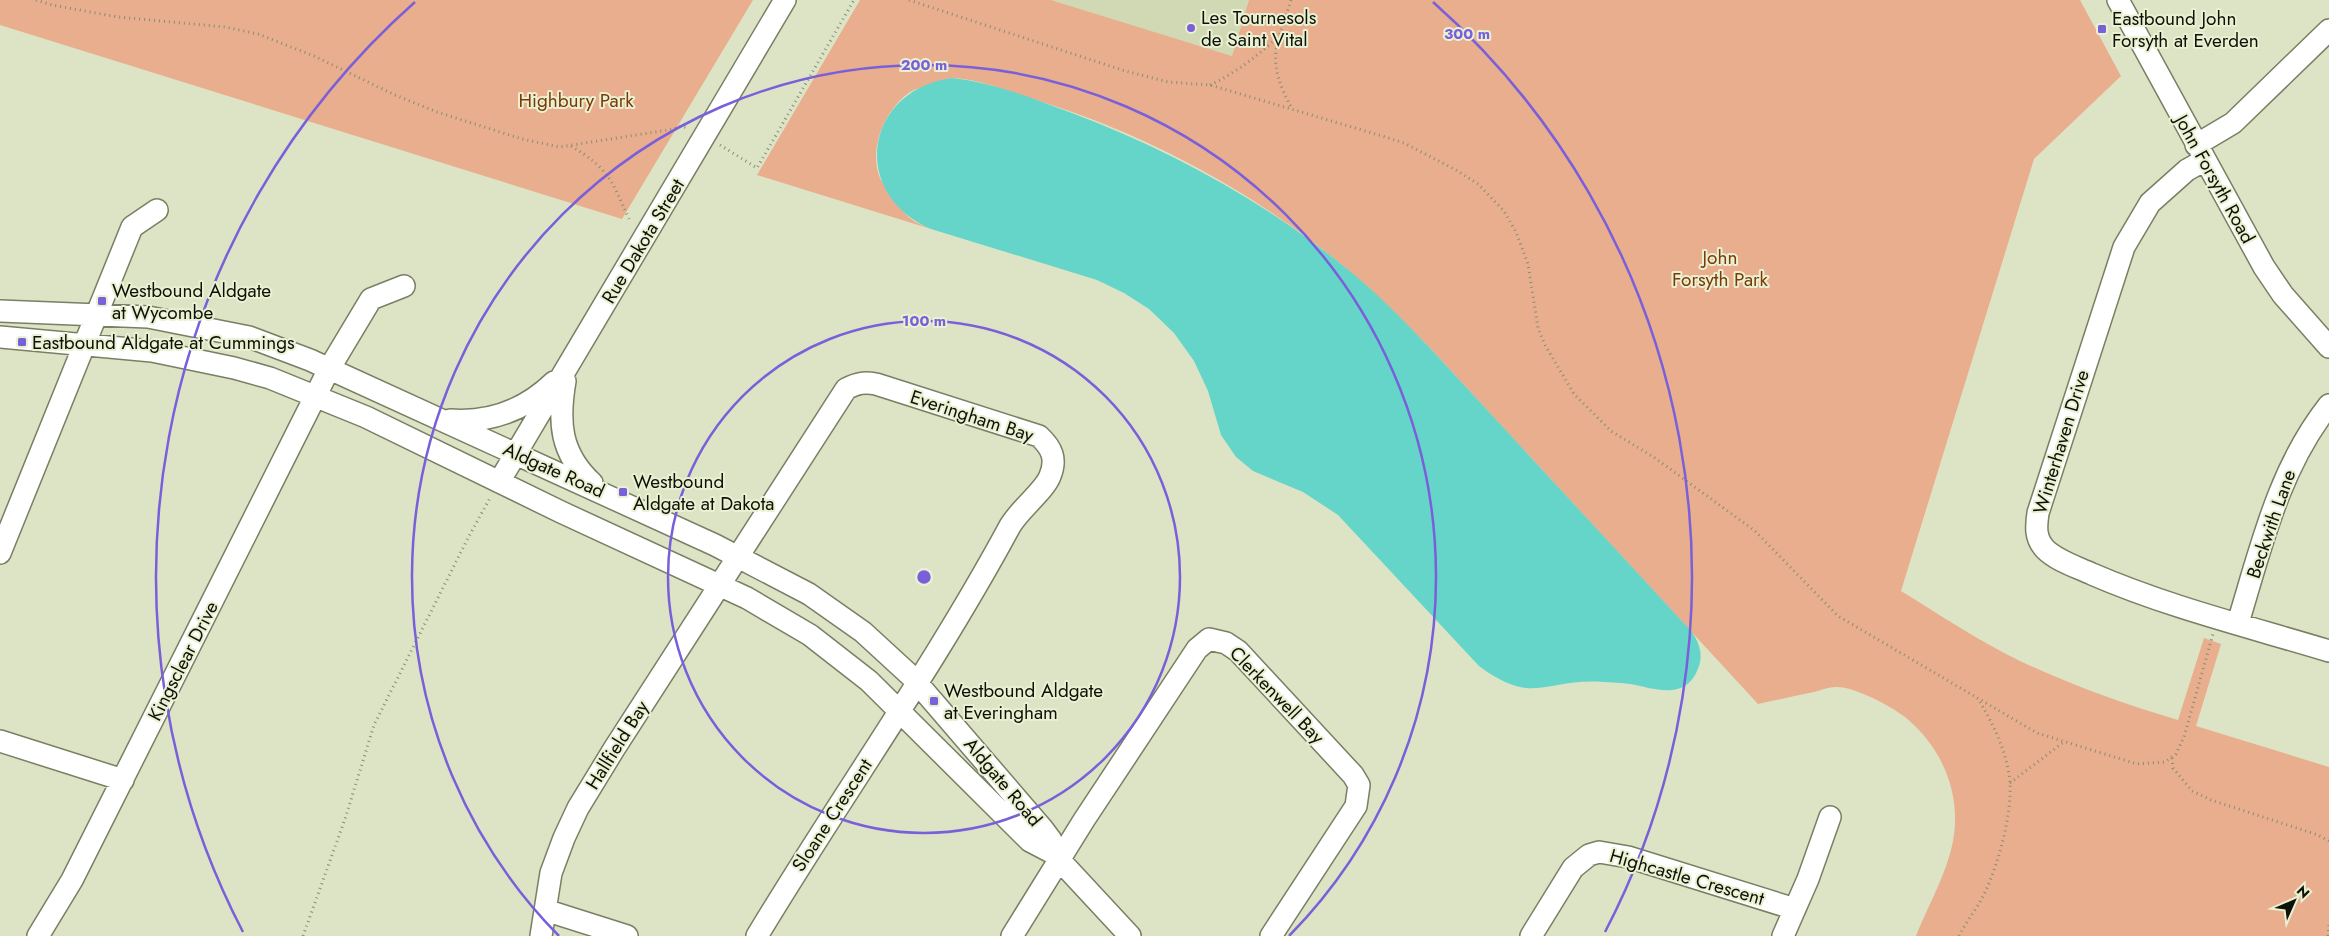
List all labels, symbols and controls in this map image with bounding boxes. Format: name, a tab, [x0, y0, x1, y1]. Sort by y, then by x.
place label: Les Tournesols de Saint Vital	[1201, 4, 1317, 53]
place label: Eastbound John Forsyth at Everden	[2112, 5, 2259, 54]
marker: Les Tournesols de Saint Vital	[1185, 22, 1197, 34]
text: 300 m	[1444, 23, 1490, 45]
marker: Eastbound John Forsyth at Everden	[2096, 23, 2108, 35]
text: 200 m	[901, 54, 947, 76]
park label: Highbury Park	[518, 87, 634, 114]
street label: John Forsyth Road	[2167, 107, 2262, 248]
street label: Rue Dakota Street	[595, 173, 691, 309]
park label: John Forsyth Park	[1672, 244, 1769, 293]
place label: Westbound Aldgate at Wycombe	[112, 277, 271, 326]
marker: Westbound Aldgate at Wycombe	[96, 295, 108, 307]
text: 100 m	[902, 310, 946, 332]
place label: Eastbound Aldgate at Cummings	[32, 329, 295, 356]
marker: Eastbound Aldgate at Cummings	[16, 336, 28, 348]
street label: Winterhaven Drive	[2026, 366, 2096, 517]
street label: Everingham Bay	[907, 383, 1038, 449]
street label: Aldgate Road	[499, 436, 609, 504]
street label: Beckwith Lane	[2240, 466, 2302, 582]
place label: Westbound Aldgate at Dakota	[633, 468, 774, 517]
marker: Westbound Aldgate at Dakota	[617, 486, 629, 498]
centre of rings	[915, 568, 933, 586]
street label: Kingsclear Drive	[141, 596, 225, 725]
street label: Clerkenwell Bay	[1223, 640, 1331, 750]
place label: Westbound Aldgate at Everingham	[944, 677, 1103, 726]
street label: Hallfield Bay	[579, 695, 655, 795]
marker: Westbound Aldgate at Everingham	[928, 695, 940, 707]
street label: Aldgate Road	[958, 732, 1048, 832]
street label: Sloane Crescent	[785, 753, 879, 877]
street label: Highcastle Crescent	[1607, 842, 1768, 912]
north arrow	[2269, 876, 2319, 926]
text: N	[2292, 881, 2314, 903]

